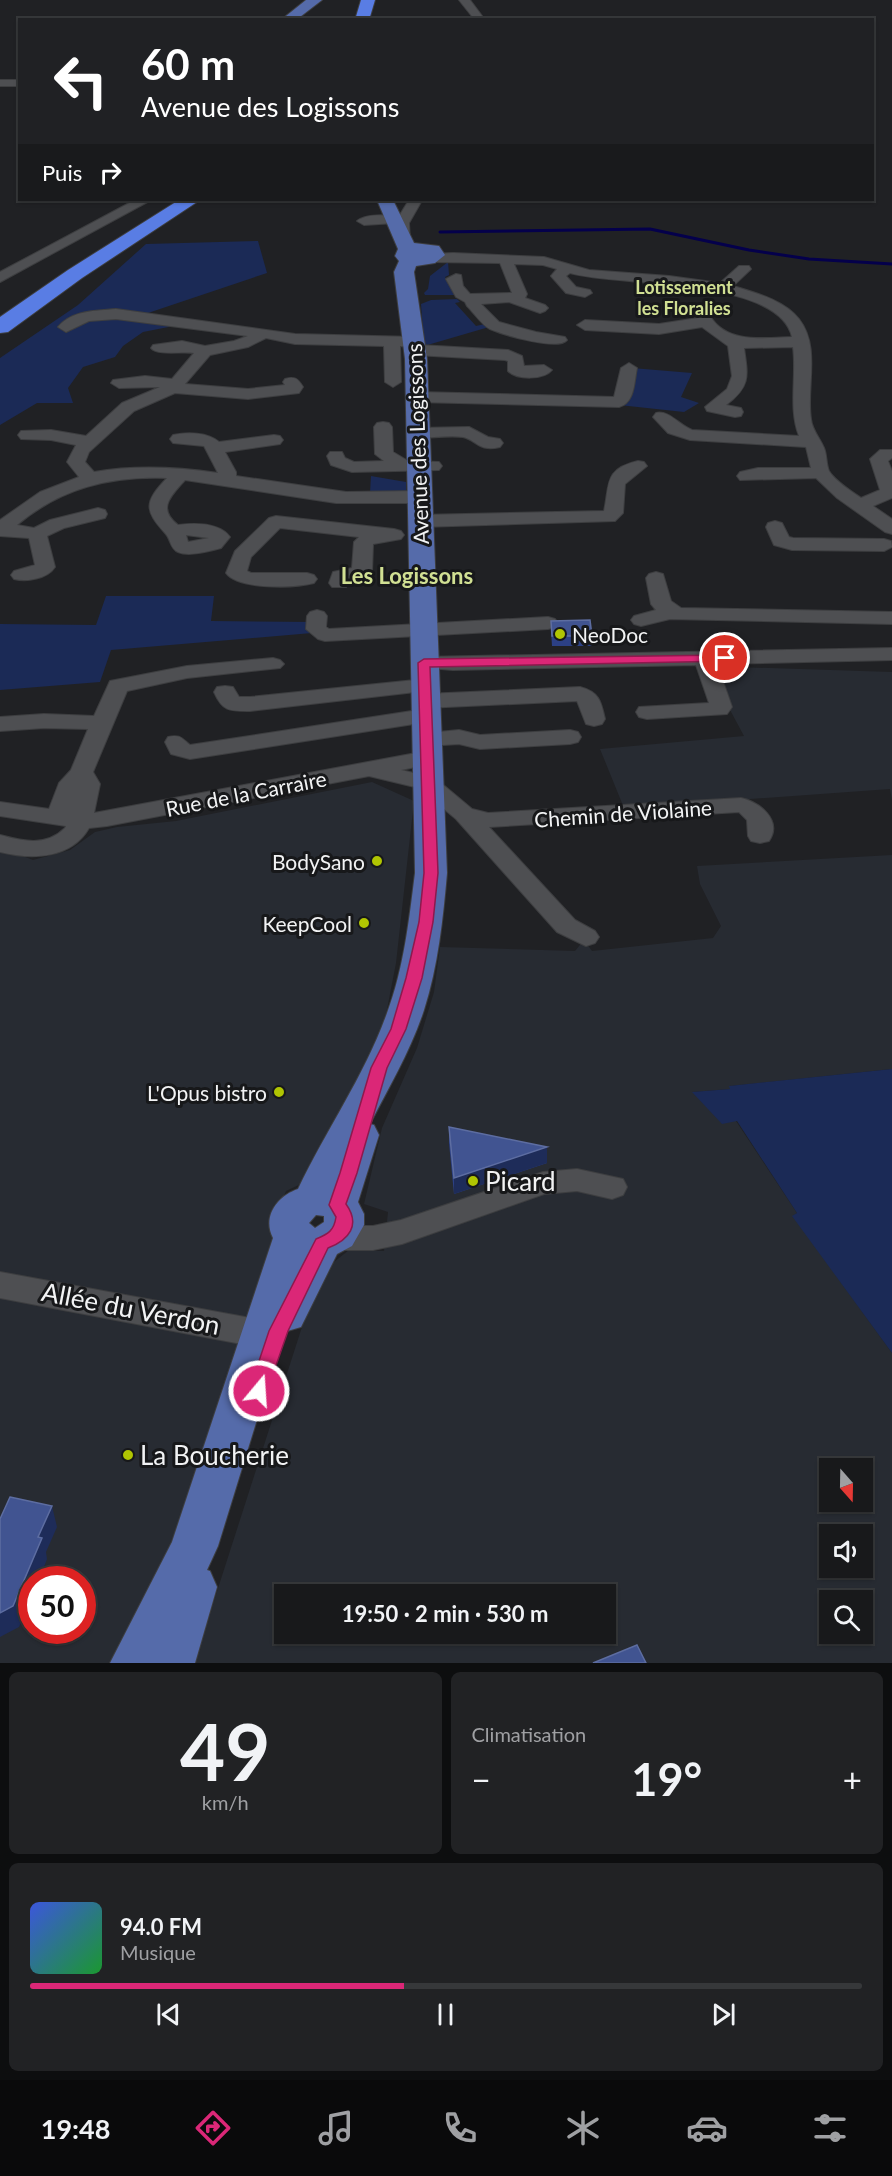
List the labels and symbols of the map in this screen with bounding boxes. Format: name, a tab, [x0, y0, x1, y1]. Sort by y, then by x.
district label: Lotissement les Floralies	[635, 276, 733, 319]
street label: Avenue des Logissons	[401, 343, 433, 545]
district label: Les Logissons	[341, 562, 473, 589]
place label: NeoDoc	[572, 622, 648, 647]
marker: NeoDoc	[553, 627, 567, 641]
pin	[699, 632, 750, 683]
street label: Rue de la Carraire	[163, 765, 329, 821]
street label: Chemin de Violaine	[533, 794, 713, 832]
place label: BodySano	[272, 849, 365, 874]
marker: BodySano	[370, 854, 384, 868]
place label: KeepCool	[262, 911, 352, 936]
marker: KeepCool	[357, 916, 371, 930]
place label: L'Opus bistro	[147, 1080, 267, 1105]
marker: L'Opus bistro	[272, 1085, 286, 1099]
place label: Picard	[485, 1165, 556, 1197]
marker: Picard	[466, 1174, 480, 1188]
street label: Allée du Verdon	[39, 1275, 223, 1341]
position arrow	[227, 1359, 291, 1423]
place label: La Boucherie	[140, 1439, 289, 1471]
marker: La Boucherie	[121, 1448, 135, 1462]
north arrow	[819, 1458, 873, 1512]
speed limit sign: 50	[18, 1566, 96, 1644]

